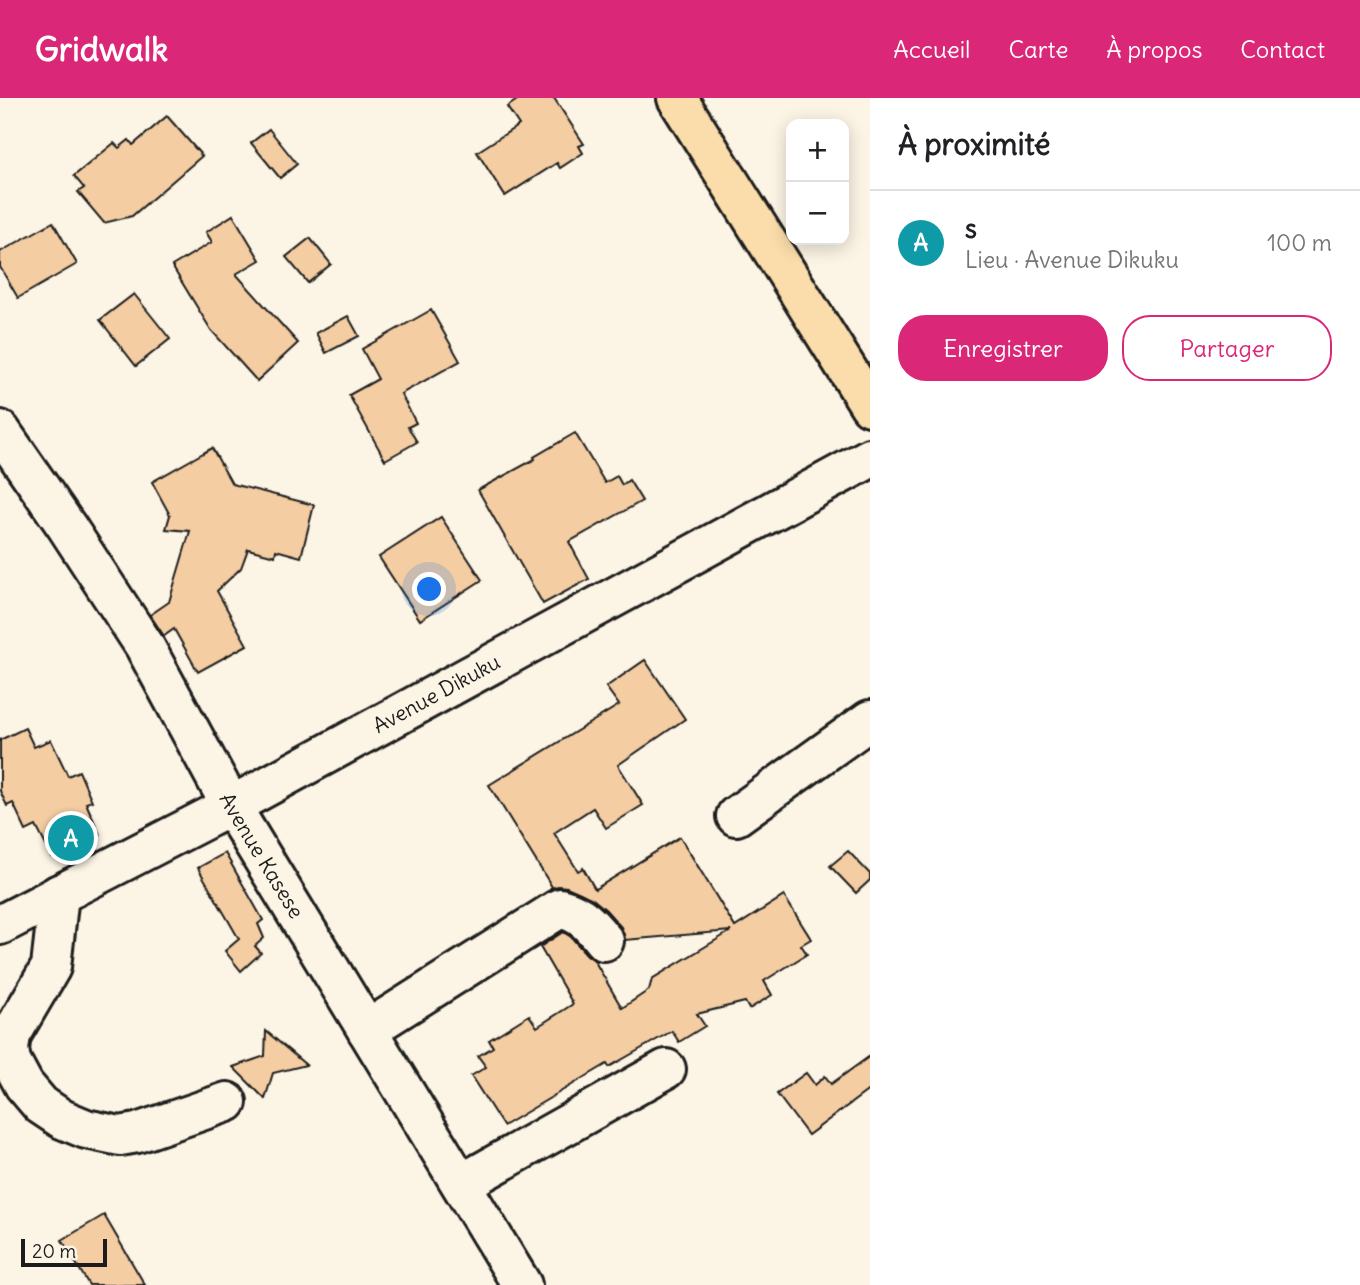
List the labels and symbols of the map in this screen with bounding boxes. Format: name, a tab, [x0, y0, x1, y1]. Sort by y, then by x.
your location	[412, 572, 446, 606]
street label: Avenue Dikuku	[368, 648, 505, 739]
street label: Avenue Kasese	[213, 788, 310, 923]
pin: A	[48, 812, 94, 864]
scale bar	[21, 1236, 107, 1268]

